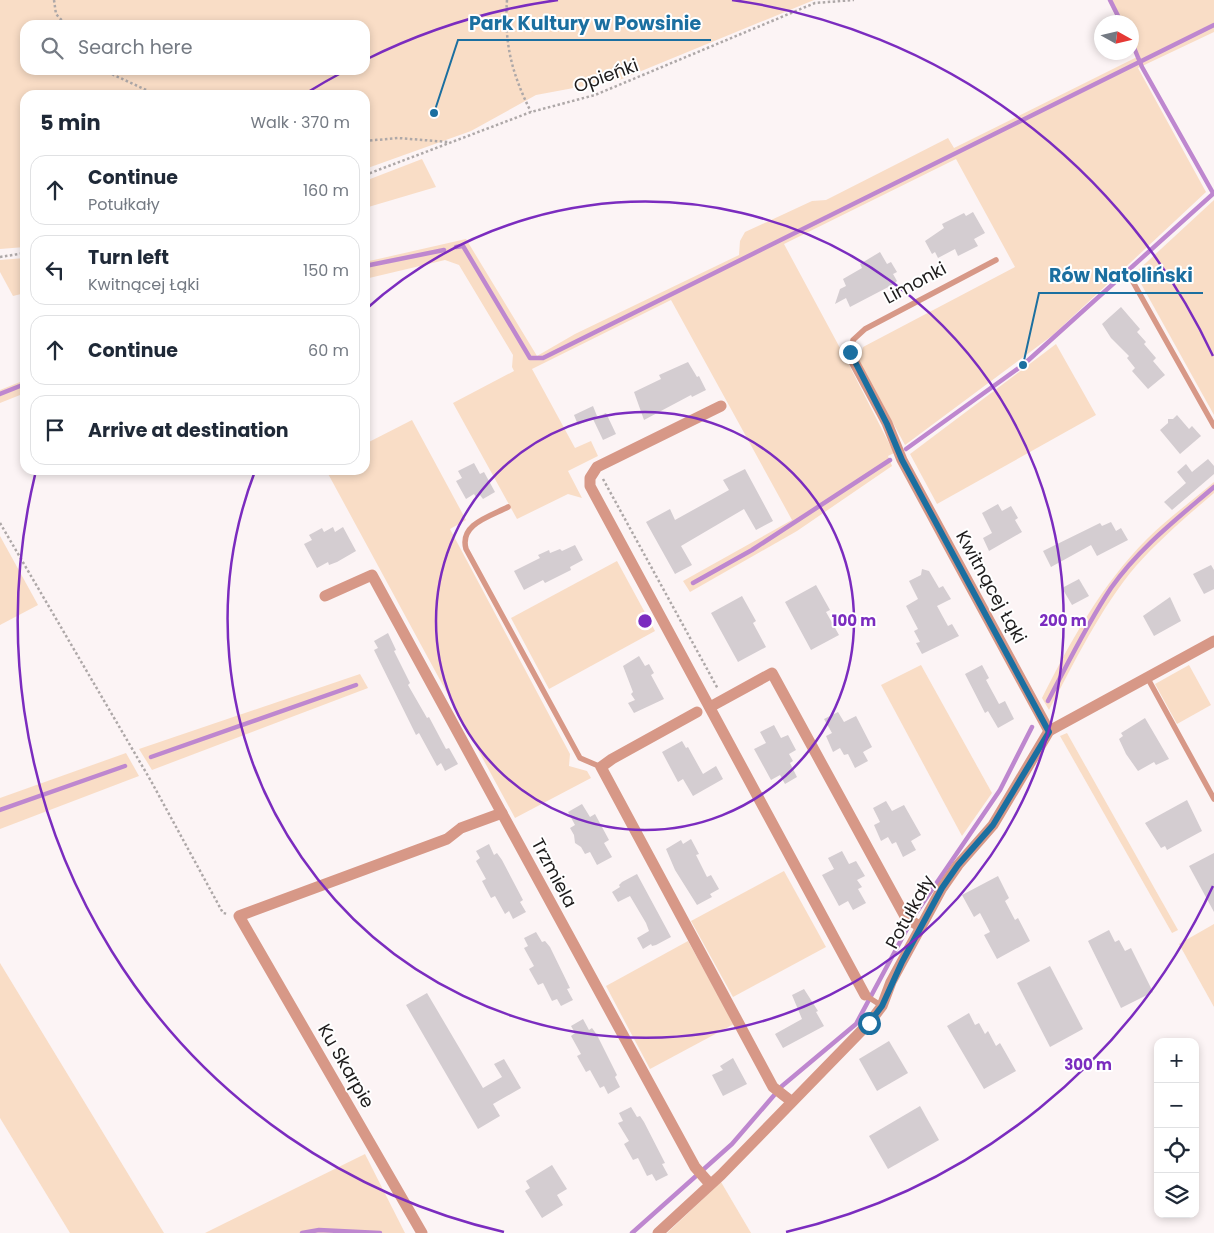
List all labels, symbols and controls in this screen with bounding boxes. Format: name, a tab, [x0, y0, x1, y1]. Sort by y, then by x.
callout: Park Kultury w Powsinie	[458, 6, 711, 40]
text: Park Kultury w Powsinie	[469, 10, 701, 37]
north arrow	[1094, 15, 1139, 60]
search box	[20, 20, 370, 75]
icon: search	[38, 34, 66, 62]
text: Search here	[78, 34, 192, 61]
street label: Opieńki	[570, 52, 642, 99]
text: 5 min	[40, 108, 101, 137]
text: Walk · 370 m	[250, 111, 350, 134]
text: Continue	[88, 164, 178, 191]
icon: ahead	[41, 176, 69, 204]
text: 160 m	[303, 179, 349, 202]
text: Potułkały	[88, 193, 160, 216]
text: Turn left	[88, 244, 169, 271]
icon: left	[41, 256, 69, 284]
street label: Limonki	[879, 256, 950, 309]
text: 150 m	[303, 259, 349, 282]
callout: Rów Natoliński	[1039, 259, 1203, 293]
text: Rów Natoliński	[1049, 262, 1193, 289]
text: Kwitnącej Łąki	[88, 273, 199, 296]
icon: ahead	[41, 336, 69, 364]
text: Continue	[88, 337, 178, 364]
text: 60 m	[308, 339, 349, 362]
route end	[839, 341, 862, 364]
icon: arrive	[41, 416, 69, 444]
text: Arrive at destination	[88, 417, 289, 444]
street label: Kwitnącej Łąki	[950, 526, 1033, 648]
text: 100 m	[832, 610, 876, 631]
text: 200 m	[1039, 610, 1087, 631]
centre of rings	[636, 612, 654, 630]
street label: Trzmiela	[526, 834, 583, 912]
street label: Potułkały	[879, 870, 940, 953]
route start	[858, 1012, 881, 1035]
street label: Ku Skarpie	[312, 1019, 381, 1113]
map controls	[1154, 1038, 1199, 1218]
button: +	[1154, 1038, 1199, 1083]
text: 300 m	[1064, 1054, 1112, 1075]
button: −	[1154, 1083, 1199, 1128]
button: locate	[1154, 1128, 1199, 1173]
button: layers	[1154, 1173, 1199, 1218]

